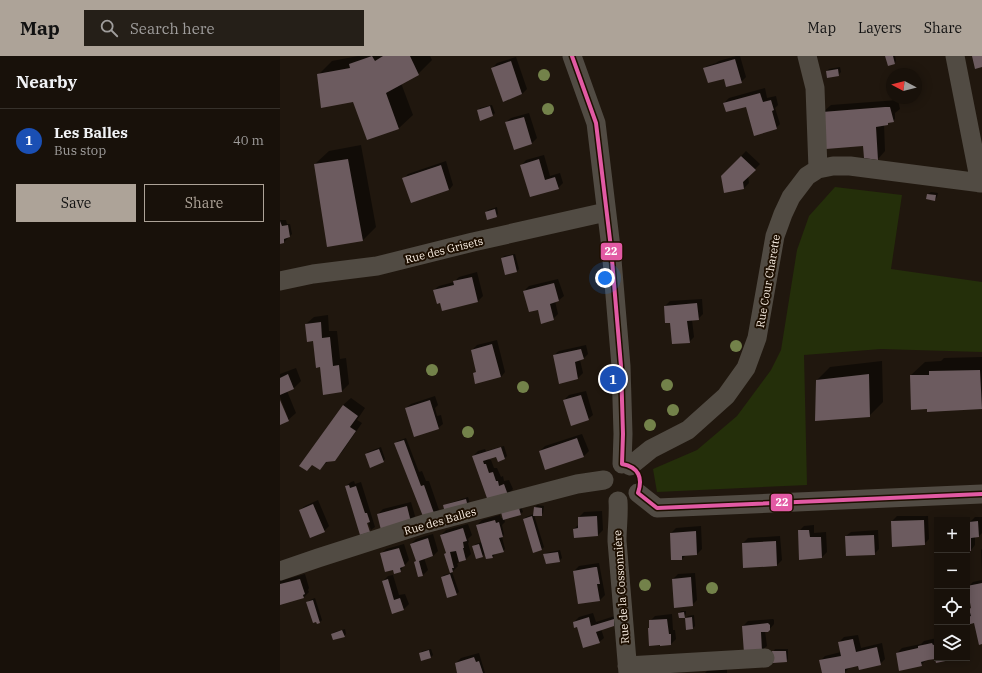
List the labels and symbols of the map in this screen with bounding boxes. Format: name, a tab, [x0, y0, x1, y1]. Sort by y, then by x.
north arrow	[886, 68, 922, 104]
street label: Rue Cour Charette	[753, 233, 783, 329]
street label: Rue des Grisets	[404, 234, 484, 266]
line badge: 22	[600, 242, 623, 261]
text: 22	[604, 244, 618, 258]
your location	[595, 268, 615, 288]
pin: 1	[600, 364, 626, 394]
line badge: 22	[770, 493, 793, 512]
text: 22	[775, 495, 789, 509]
street label: Rue des Balles	[402, 504, 478, 538]
street label: Rue de la Cossonnière	[610, 530, 632, 644]

